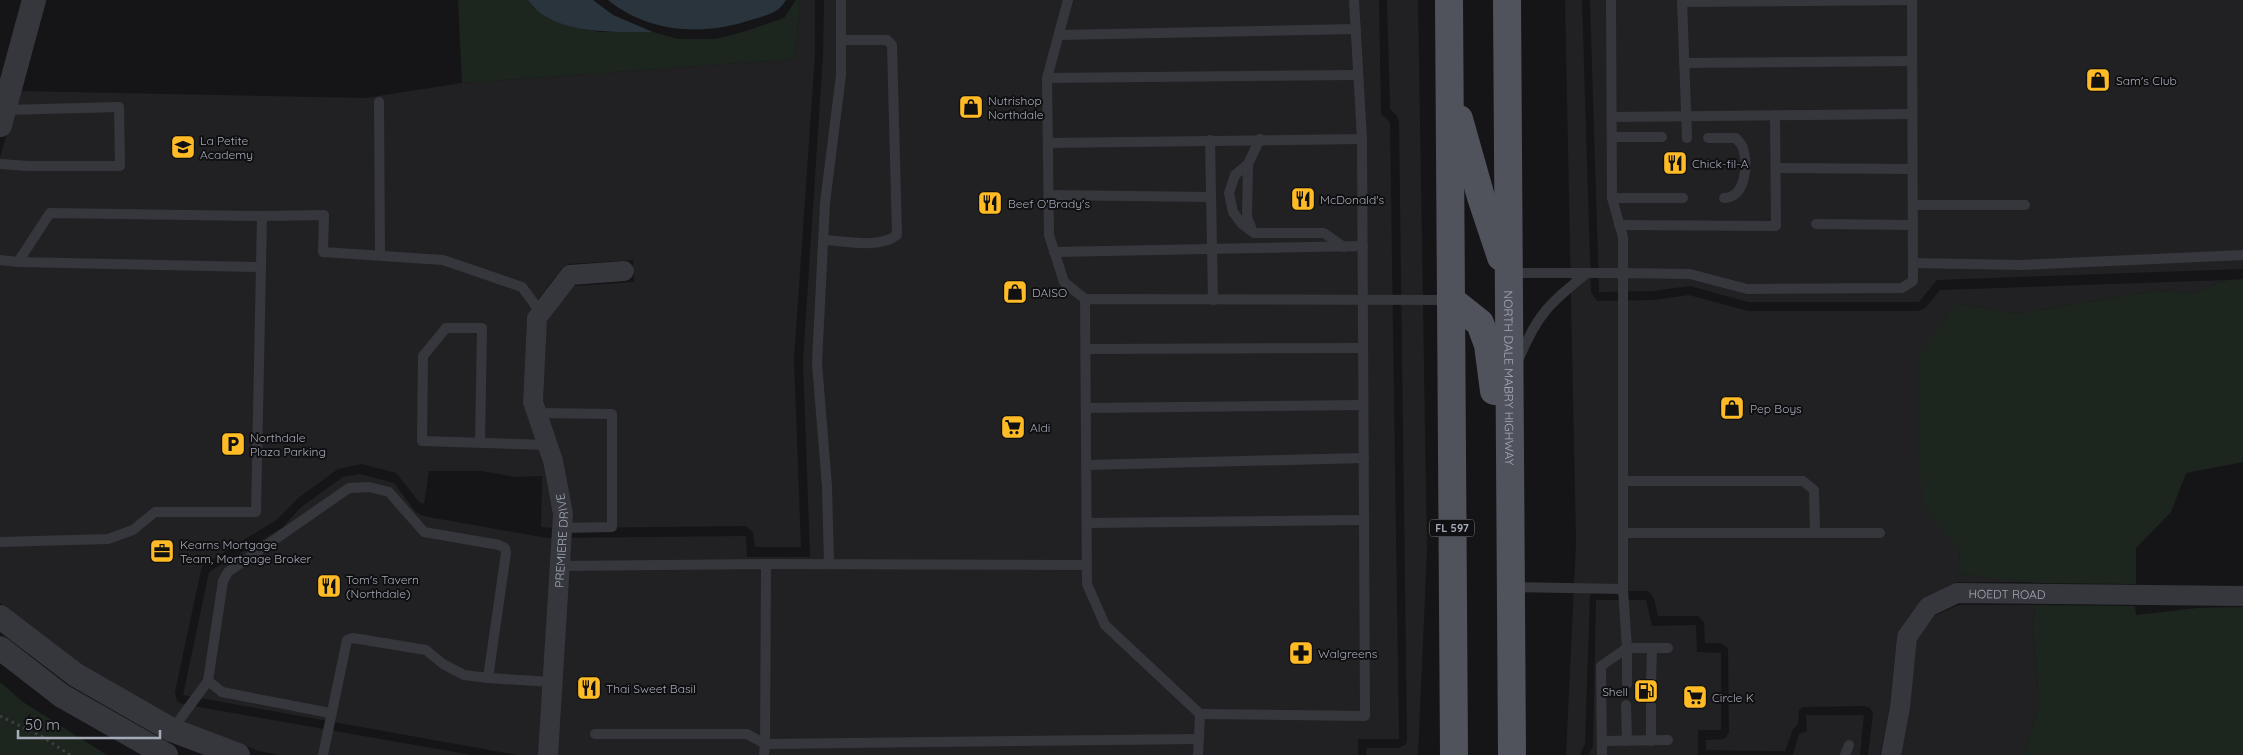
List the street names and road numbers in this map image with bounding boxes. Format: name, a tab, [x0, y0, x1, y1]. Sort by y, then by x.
street label: NORTH DALE MABRY HIGHWAY	[1501, 290, 1518, 466]
street label: PREMIERE DRIVE	[551, 492, 571, 588]
road number: FL 597	[1430, 520, 1474, 536]
street label: HOEDT ROAD	[1968, 586, 2046, 601]

